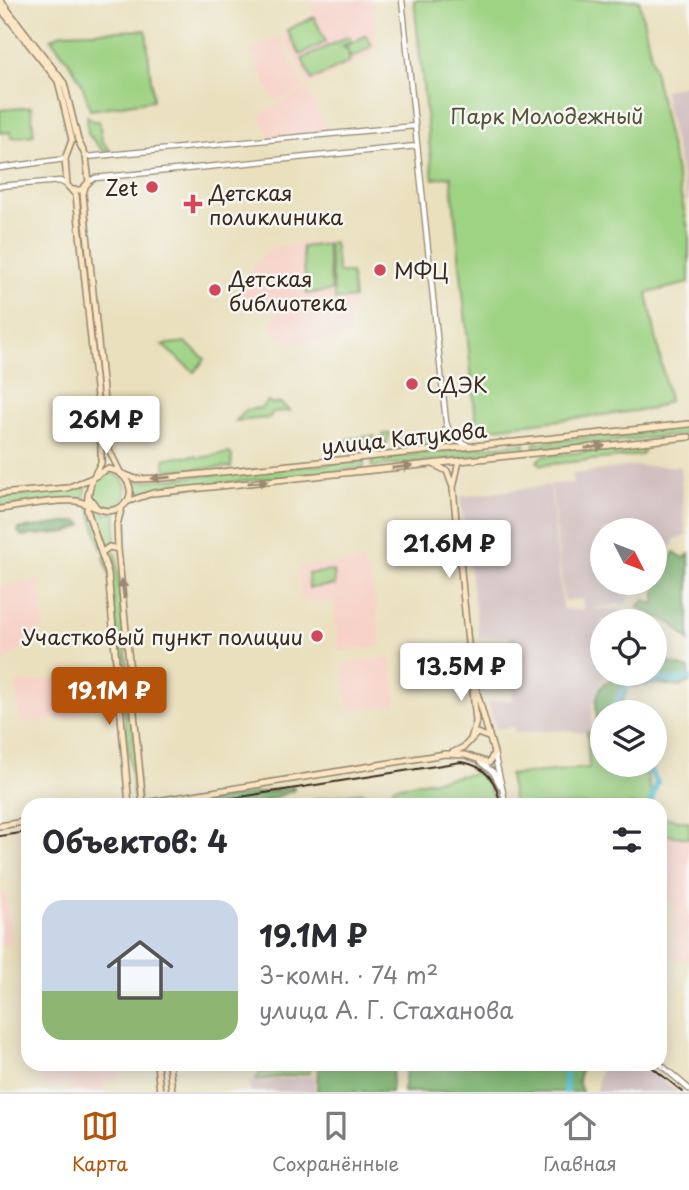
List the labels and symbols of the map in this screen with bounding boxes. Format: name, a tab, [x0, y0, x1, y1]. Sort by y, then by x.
park label: Парк Молодежный	[450, 99, 644, 131]
place label: Zet	[105, 171, 138, 203]
place label: Детская поликлиника	[208, 176, 344, 232]
marker: Zet	[144, 179, 160, 195]
marker: Детская поликлиника	[183, 194, 203, 214]
place label: МФЦ	[394, 254, 449, 286]
place label: Детская библиотека	[228, 262, 347, 318]
marker: МФЦ	[372, 262, 388, 278]
marker: Детская библиотека	[207, 282, 223, 298]
place label: СДЭК	[426, 368, 488, 400]
marker: СДЭК	[404, 376, 420, 392]
pin: 26M ₽	[57, 396, 155, 456]
street label: улица Катукова	[320, 412, 488, 462]
one-way arrow	[584, 441, 606, 452]
one-way arrow	[392, 461, 414, 472]
one-way arrow	[150, 472, 172, 483]
one-way arrow	[247, 476, 269, 487]
north arrow	[590, 518, 667, 595]
pin: 21.6M ₽	[384, 520, 514, 580]
one-way arrow	[117, 578, 128, 600]
place label: Участковый пункт полиции	[21, 620, 303, 652]
marker: Участковый пункт полиции	[309, 628, 325, 644]
pin: 13.5M ₽	[396, 644, 526, 703]
pin: 19.1M ₽	[44, 668, 174, 727]

